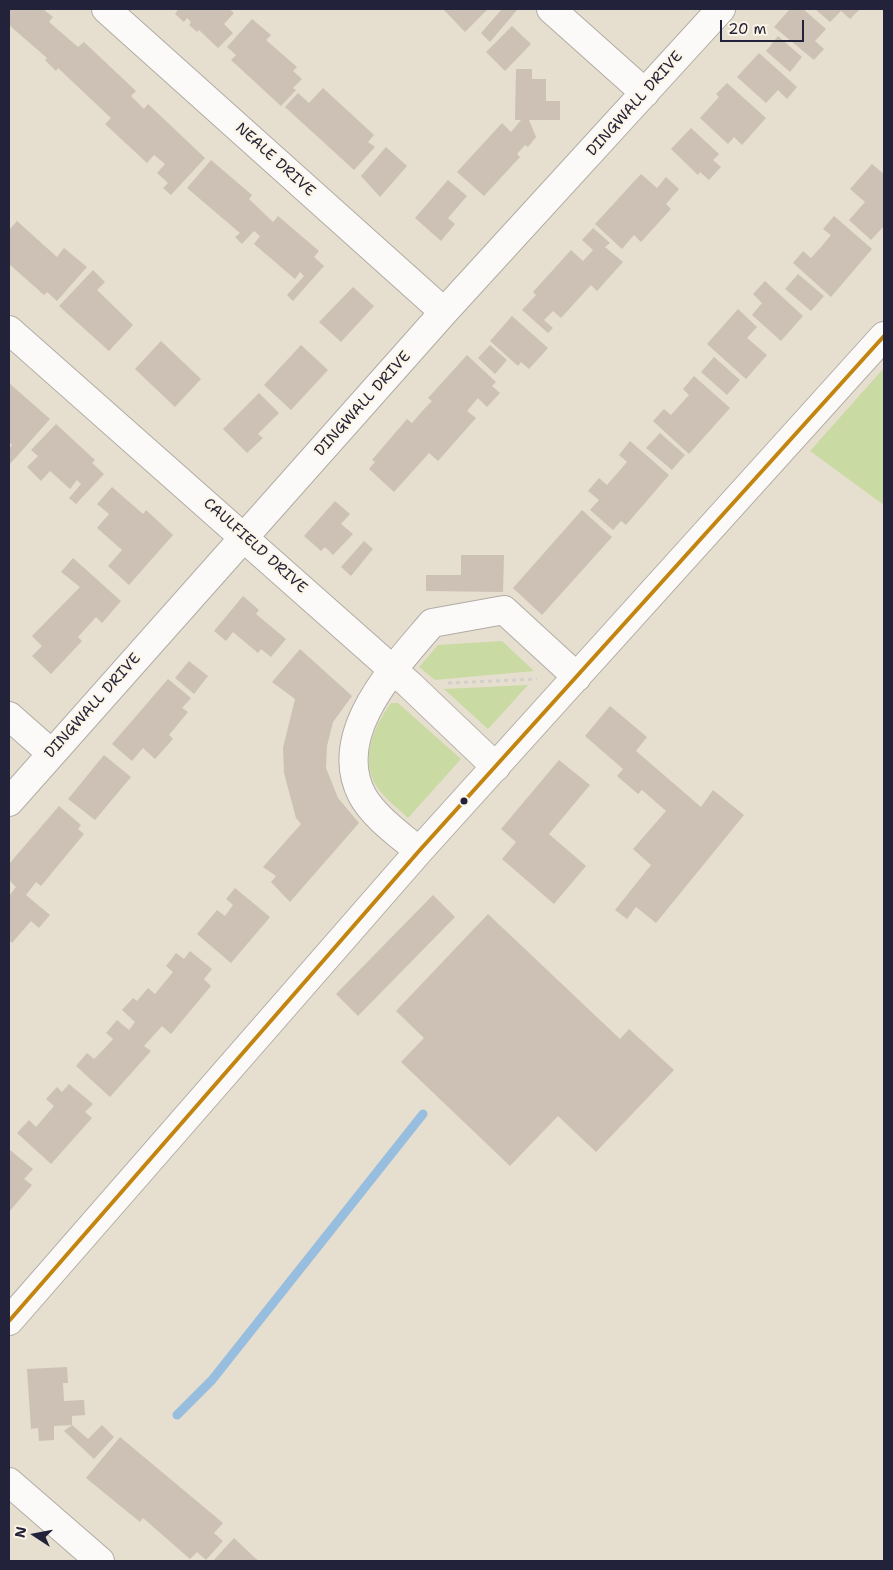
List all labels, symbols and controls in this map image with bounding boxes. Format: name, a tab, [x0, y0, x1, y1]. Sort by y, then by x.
scale bar	[723, 10, 807, 42]
text: 20 m	[728, 19, 767, 39]
street label: DINGWALL DRIVE	[583, 48, 687, 160]
street label: NEALE DRIVE	[231, 119, 319, 201]
street label: DINGWALL DRIVE	[311, 348, 415, 460]
street label: CAULFIELD DRIVE	[199, 495, 311, 597]
street label: DINGWALL DRIVE	[41, 650, 145, 762]
unlabelled marker	[459, 796, 469, 806]
north arrow	[10, 1510, 60, 1560]
text: N	[10, 1525, 30, 1539]

